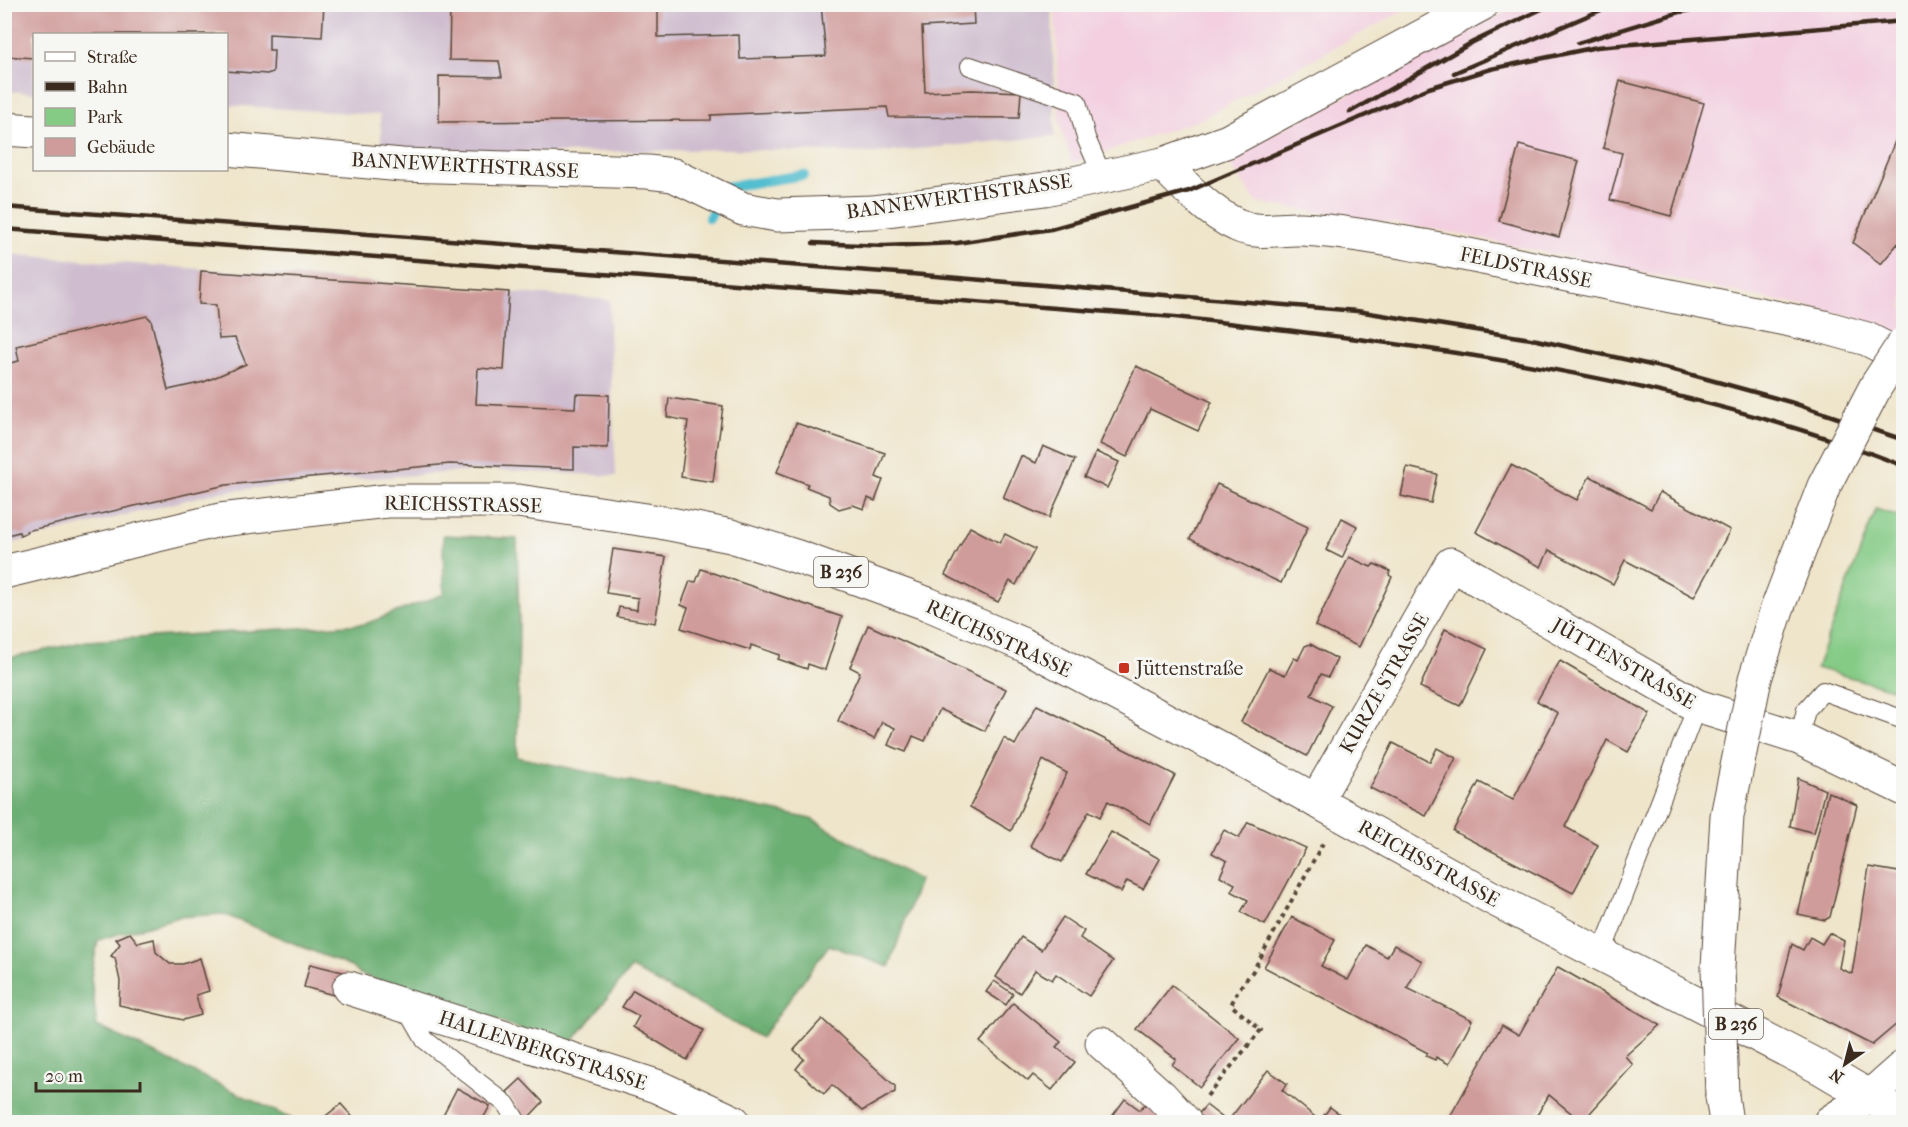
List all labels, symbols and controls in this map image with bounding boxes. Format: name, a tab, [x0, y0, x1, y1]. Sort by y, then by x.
legend	[33, 33, 228, 171]
text: Straße	[87, 47, 138, 68]
text: Bahn	[87, 77, 128, 98]
text: Park	[87, 107, 124, 128]
text: Gebäude	[87, 137, 155, 158]
street label: BANNEWERTHSTRASSE	[351, 148, 579, 183]
street label: BANNEWERTHSTRASSE	[845, 169, 1073, 224]
street label: FELDSTRASSE	[1458, 242, 1594, 293]
street label: REICHSSTRASSE	[384, 492, 542, 517]
road number: B 236	[814, 557, 868, 587]
street label: REICHSSTRASSE	[922, 595, 1075, 682]
street label: KURZE STRASSE	[1335, 609, 1434, 758]
street label: JÜTTENSTRASSE	[1546, 611, 1700, 714]
place label: Jüttenstraße	[1134, 657, 1243, 680]
marker: Jüttenstraße	[1117, 661, 1131, 675]
street label: REICHSSTRASSE	[1354, 815, 1503, 912]
street label: HALLENBERGSTRASSE	[436, 1006, 650, 1095]
road number: B 236	[1709, 1009, 1763, 1039]
north arrow	[1815, 1034, 1875, 1094]
scale bar	[36, 1055, 140, 1093]
text: N	[1826, 1064, 1847, 1087]
text: 20 m	[45, 1066, 83, 1087]

